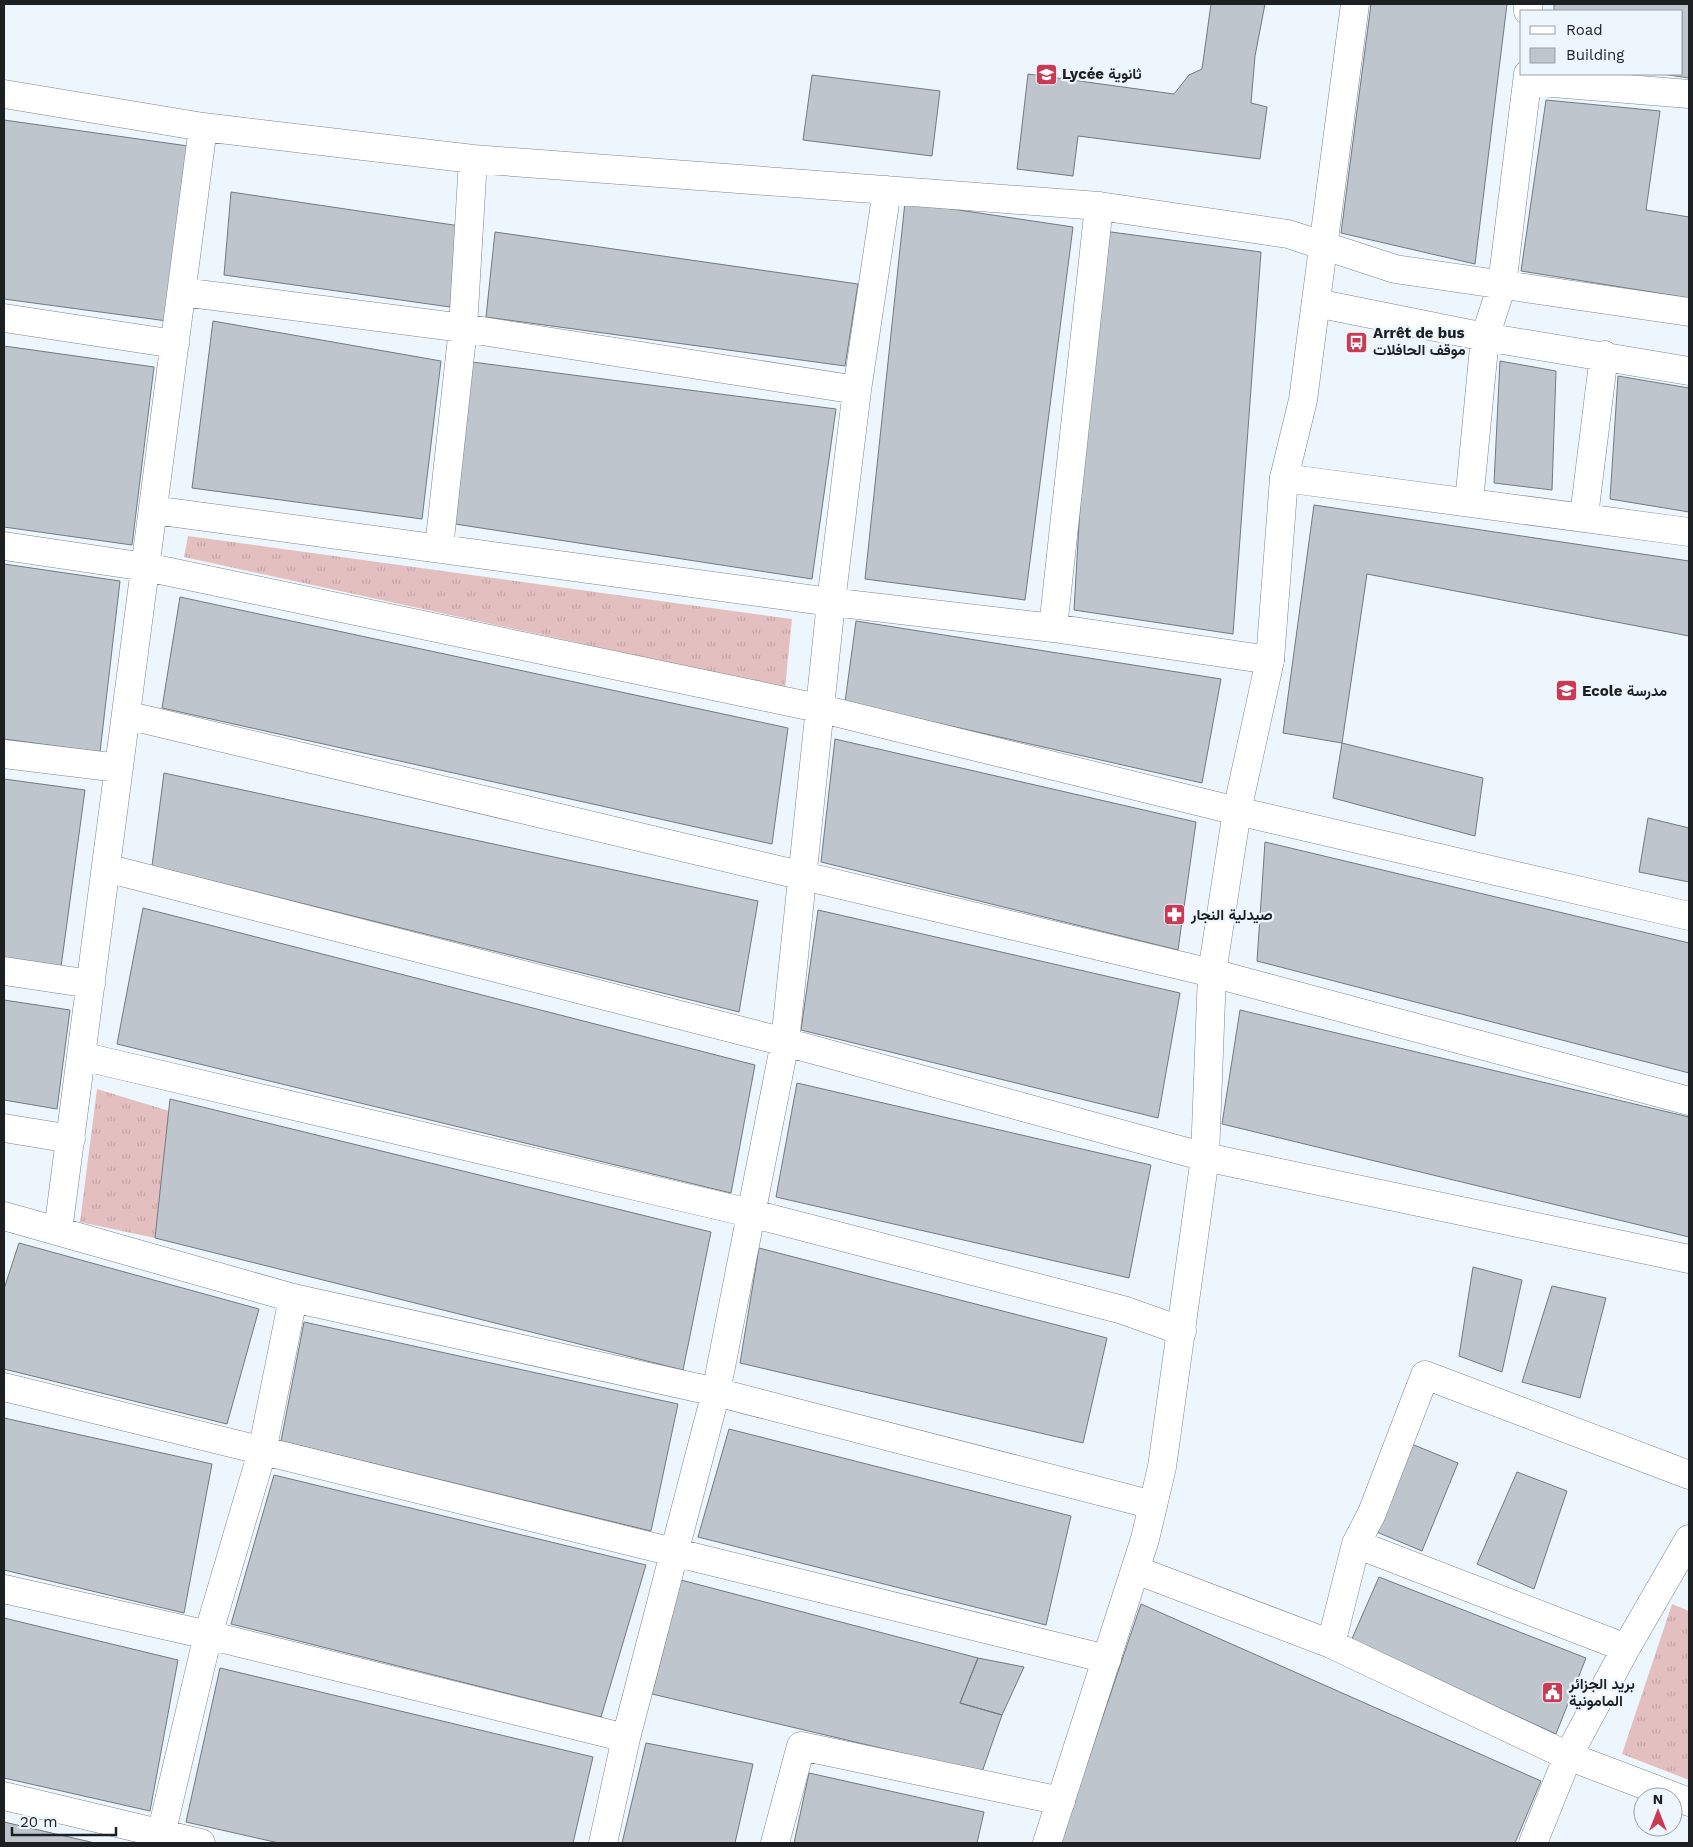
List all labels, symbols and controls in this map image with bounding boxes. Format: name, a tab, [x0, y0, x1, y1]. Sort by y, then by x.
legend	[1520, 10, 1683, 75]
text: Road	[1566, 21, 1603, 39]
text: Building	[1566, 46, 1624, 64]
school or university icon: Lycée ثانوية	[1034, 62, 1058, 86]
place label: Lycée ثانوية	[1062, 65, 1142, 83]
place label: Arrêt de bus موقف الحافلات	[1373, 324, 1466, 359]
bus stop icon: Arrêt de bus موقف الحافلات	[1345, 330, 1369, 354]
school or university icon: Ecole مدرسة	[1554, 679, 1578, 703]
place label: Ecole مدرسة	[1582, 682, 1667, 700]
pharmacy icon: صيدلية النجار	[1163, 903, 1187, 927]
place label: صيدلية النجار	[1190, 906, 1273, 924]
place label: بريد الجزائر المامونية	[1568, 1675, 1635, 1710]
public building icon: بريد الجزائر المامونية	[1541, 1681, 1565, 1705]
north arrow	[1633, 1787, 1683, 1837]
text: N	[1653, 1791, 1663, 1807]
scale bar	[12, 1804, 116, 1836]
text: 20 m	[20, 1813, 58, 1831]

